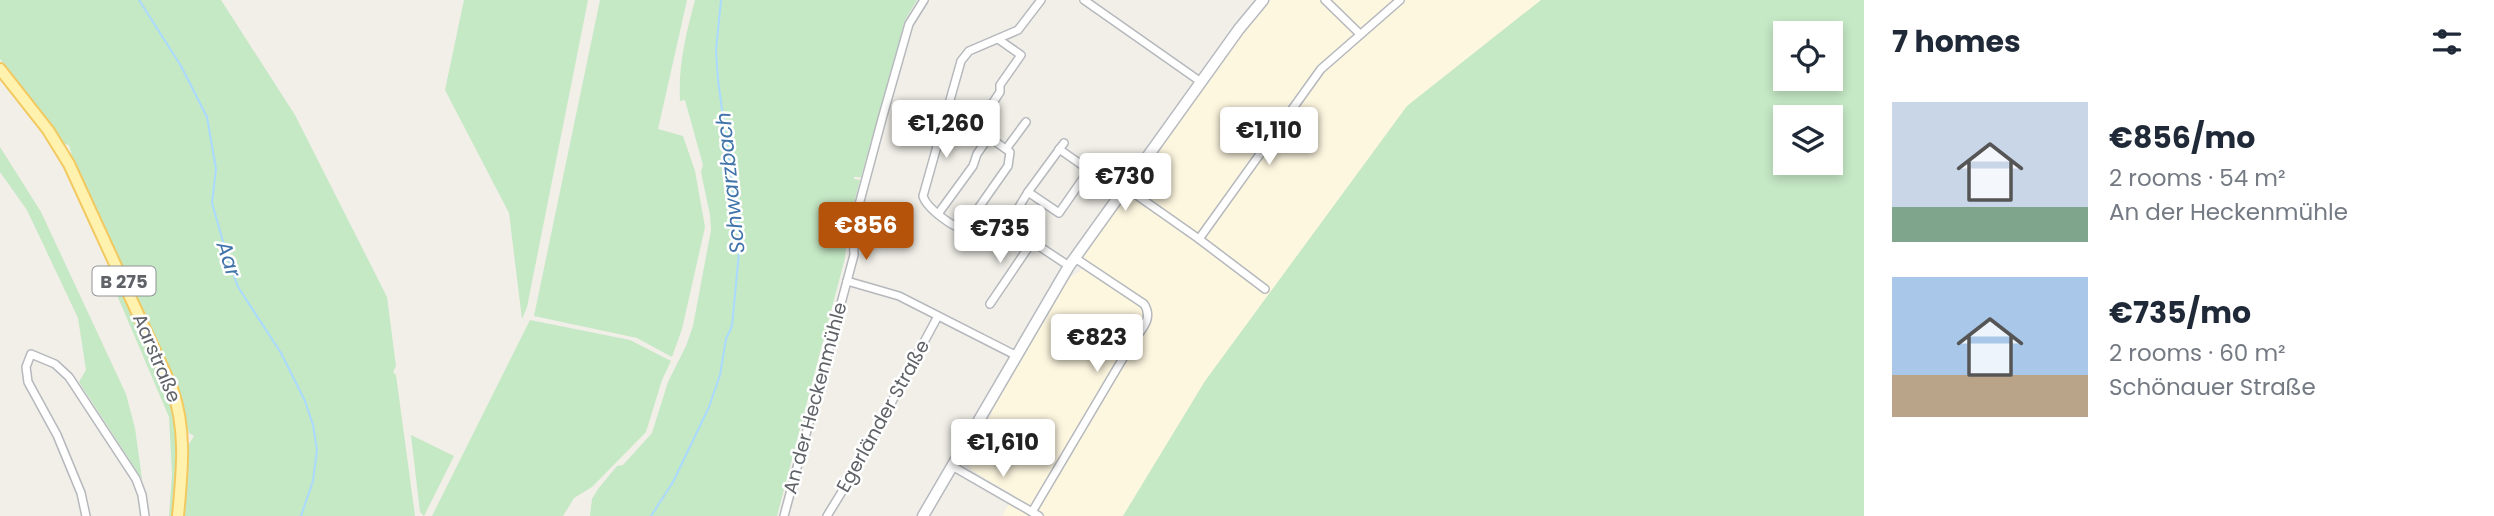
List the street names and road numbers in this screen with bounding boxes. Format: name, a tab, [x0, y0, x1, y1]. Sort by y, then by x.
road number: B 275	[92, 267, 156, 296]
street label: An der Heckenmühle	[776, 299, 854, 497]
street label: Aarstraße	[126, 309, 188, 407]
street label: Egerländer Straße	[830, 335, 936, 497]

